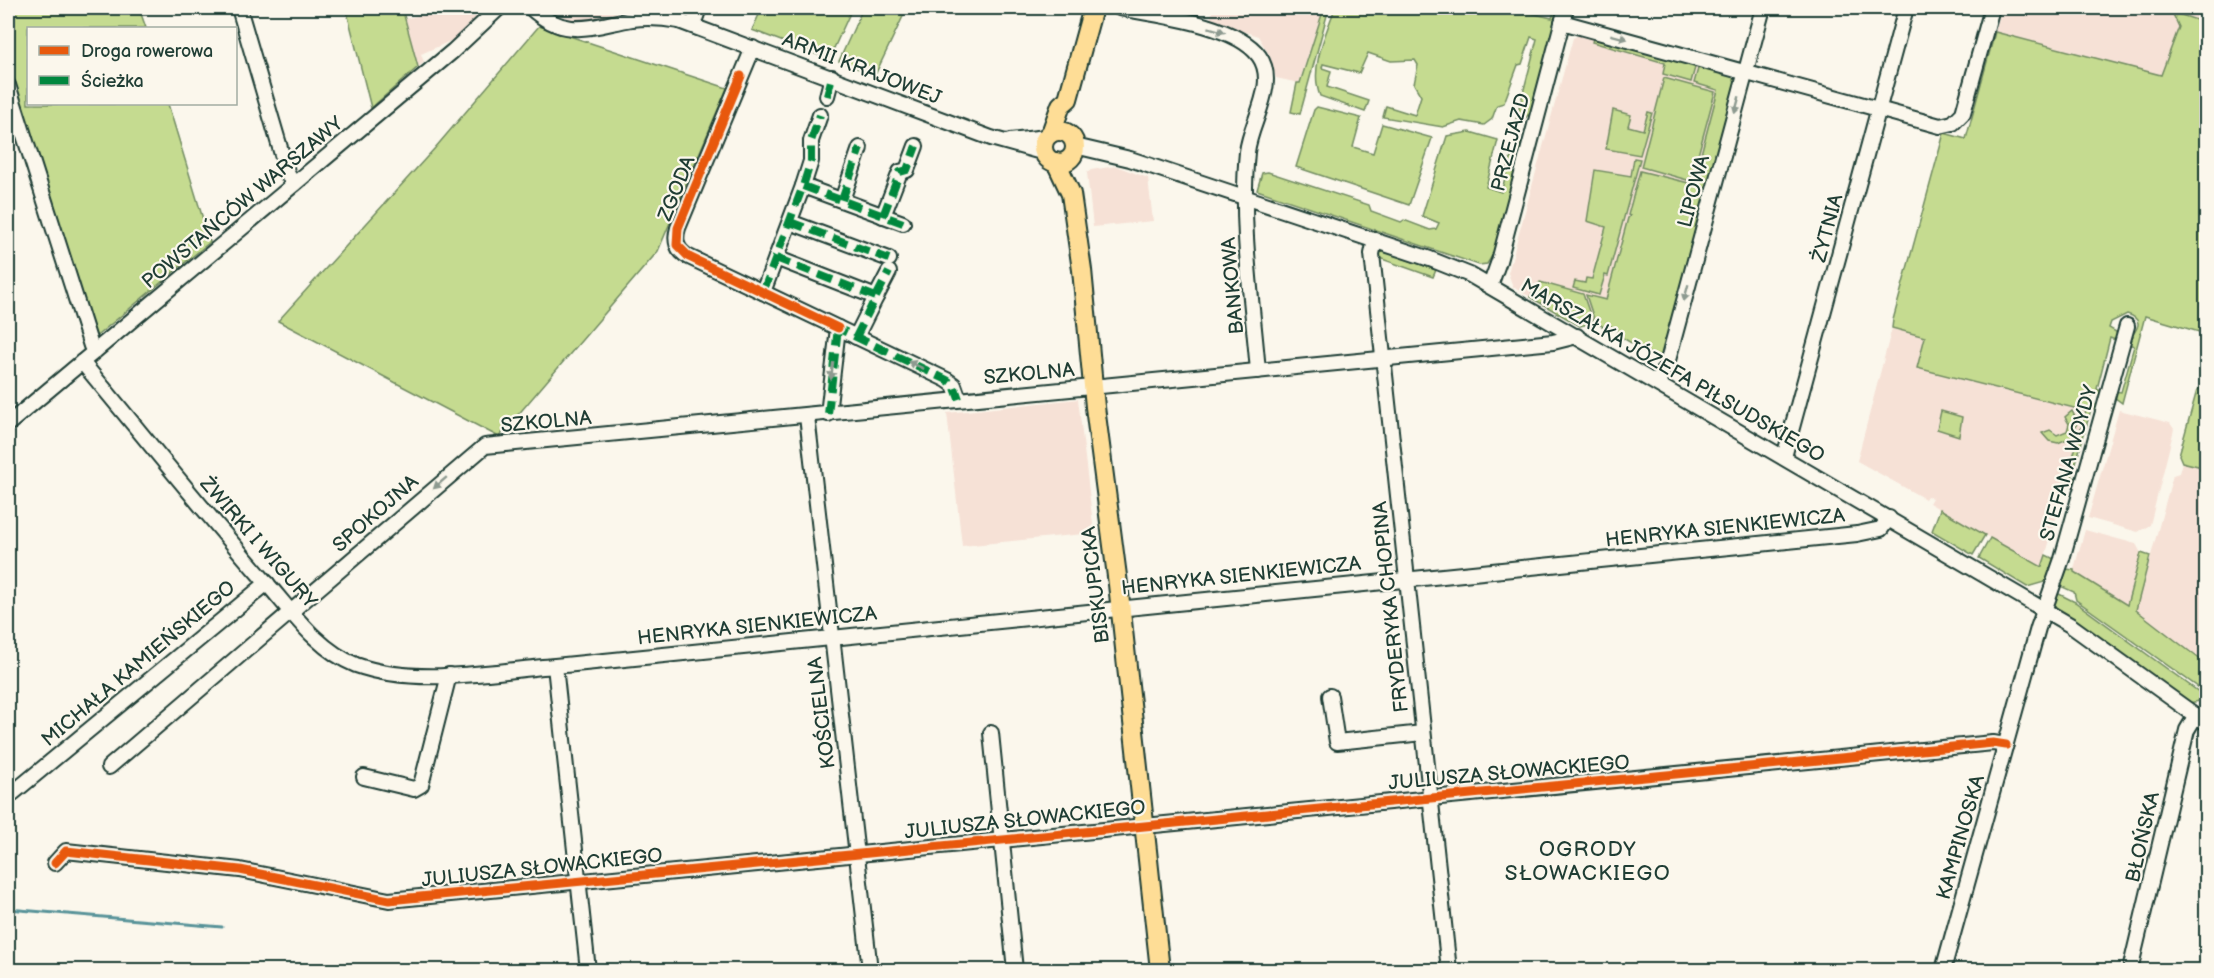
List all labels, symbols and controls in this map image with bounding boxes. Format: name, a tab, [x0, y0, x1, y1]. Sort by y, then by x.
one-way arrow	[1208, 26, 1226, 35]
legend	[27, 27, 237, 105]
street label: ARMII KRAJOWEJ	[779, 28, 945, 110]
one-way arrow	[1610, 33, 1628, 42]
text: Droga rowerowa	[81, 41, 213, 62]
text: Ścieżka	[81, 69, 144, 92]
street label: PRZEJAZD	[1486, 90, 1536, 194]
one-way arrow	[1731, 95, 1741, 114]
street label: POWSTAŃCÓW WARSZAWY	[137, 111, 348, 294]
street label: ZGODA	[653, 152, 701, 225]
street label: LIPOWA	[1673, 152, 1715, 230]
street label: ŻYTNIA	[1806, 191, 1849, 266]
street label: BANKOWA	[1217, 236, 1249, 335]
street label: MARSZAŁKA JÓZEFA PIŁSUDSKIEGO	[1516, 273, 1829, 468]
one-way arrow	[1681, 284, 1690, 302]
street label: SZKOLNA	[983, 358, 1076, 390]
one-way arrow	[828, 361, 837, 380]
one-way arrow	[908, 361, 925, 370]
street label: STEFANA WOYDY	[2035, 382, 2103, 544]
street label: SZKOLNA	[500, 406, 593, 438]
street label: SPOKOJNA	[328, 469, 424, 558]
street label: ŻWIRKI I WIGURY	[194, 471, 323, 613]
one-way arrow	[433, 476, 448, 489]
street label: FRYDERYKA CHOPINA	[1368, 499, 1414, 714]
street label: HENRYKA SIENKIEWICZA	[1604, 503, 1847, 553]
street label: BISKUPICKA	[1077, 524, 1115, 645]
street label: HENRYKA SIENKIEWICZA	[1120, 551, 1363, 601]
street label: MICHAŁA KAMIEŃSKIEGO	[36, 575, 240, 752]
street label: HENRYKA SIENKIEWICZA	[636, 601, 879, 651]
street label: KOŚCIELNA	[802, 655, 841, 770]
street label: JULIUSZA SŁOWACKIEGO	[1387, 750, 1631, 795]
street label: KAMPINOSKA	[1932, 771, 1990, 902]
street label: BŁOŃSKA	[2120, 788, 2165, 885]
street label: JULIUSZA SŁOWACKIEGO	[903, 795, 1147, 845]
district label: OGRODY SŁOWACKIEGO	[1505, 837, 1671, 886]
street label: JULIUSZA SŁOWACKIEGO	[420, 843, 664, 893]

